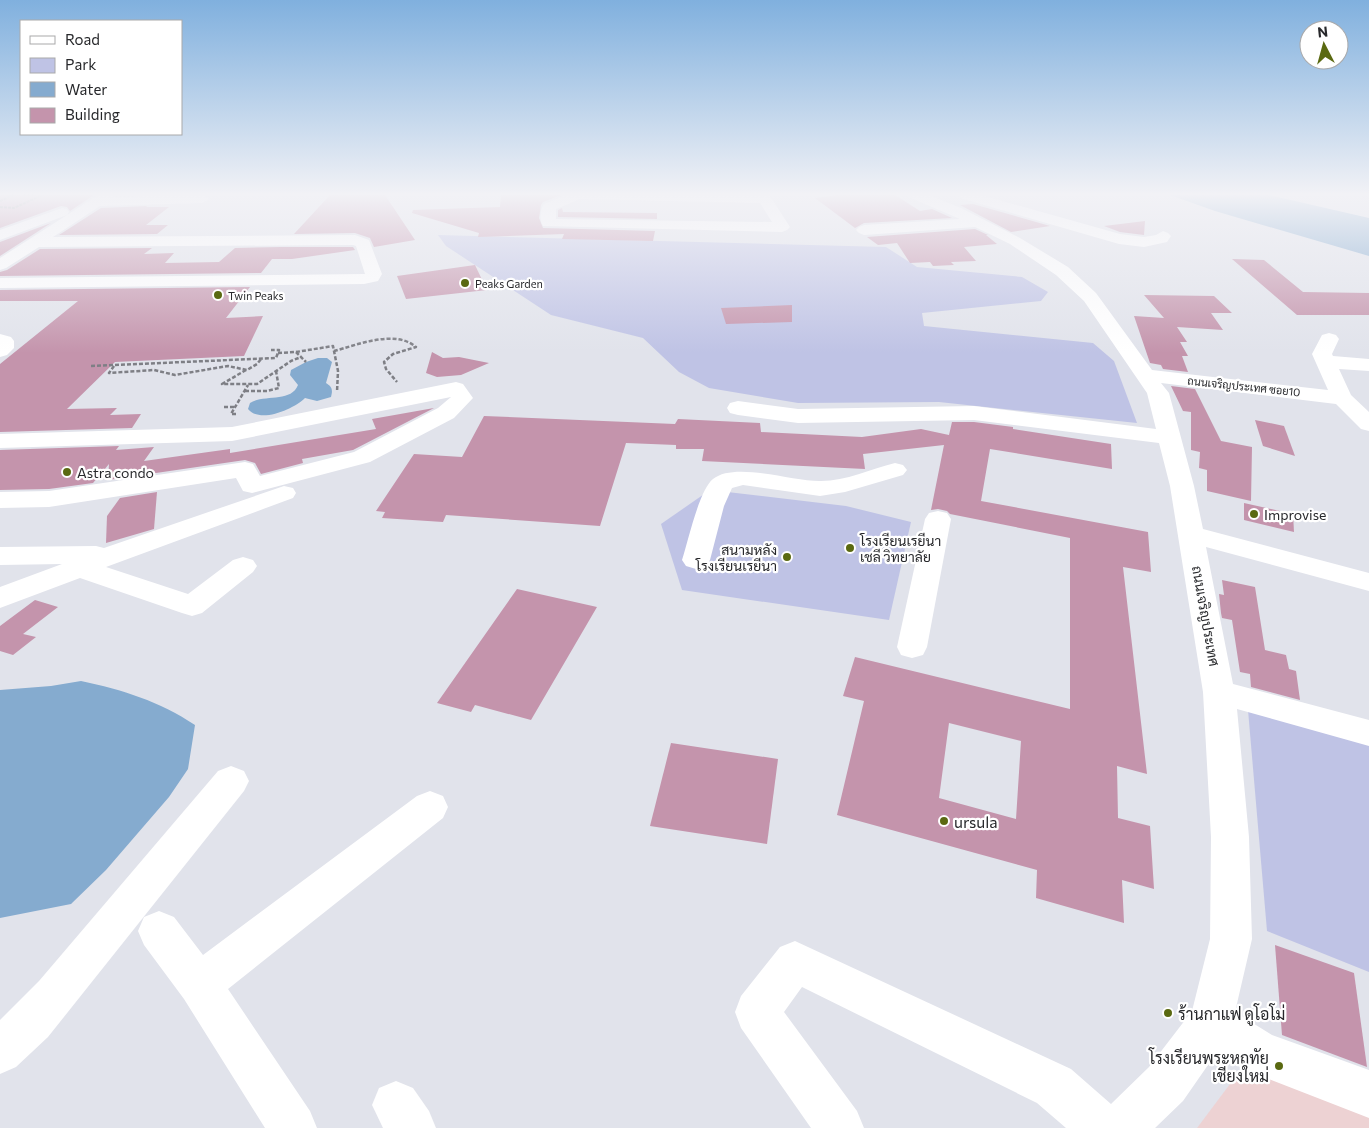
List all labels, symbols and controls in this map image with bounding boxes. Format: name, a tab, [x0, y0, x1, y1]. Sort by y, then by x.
legend	[20, 20, 182, 135]
north arrow	[1299, 20, 1349, 70]
text: N	[1316, 23, 1329, 41]
text: Road	[65, 30, 100, 48]
text: Park	[65, 55, 96, 73]
text: Water	[65, 80, 107, 98]
text: Building	[65, 105, 120, 123]
marker: Peaks Garden	[459, 277, 471, 289]
place label: Peaks Garden	[475, 277, 543, 290]
marker: Twin Peaks	[212, 289, 224, 301]
place label: Twin Peaks	[228, 289, 284, 302]
street label: ถนนเจริญประเทศ ซอย10	[1187, 374, 1301, 399]
place label: Astra condo	[77, 464, 154, 481]
marker: Astra condo	[61, 466, 73, 478]
place label: Improvise	[1264, 506, 1326, 523]
marker: Improvise	[1248, 508, 1260, 520]
place label: โรงเรียนเรยีนา เชลี วิทยาลัย	[859, 532, 941, 565]
place label: สนามหลัง โรงเรียนเรยีนา	[695, 541, 777, 574]
marker: โรงเรียนเรยีนา เชลี วิทยาลัย	[844, 542, 856, 554]
marker: สนามหลัง โรงเรียนเรยีนา	[781, 551, 793, 563]
street label: ถนนเจริญประเทศ	[1188, 564, 1223, 668]
place label: ursula	[954, 812, 998, 831]
marker: ursula	[938, 815, 950, 827]
place label: ร้านกาแฟ ดูโอโม่	[1178, 1003, 1285, 1026]
marker: ร้านกาแฟ ดูโอโม่	[1162, 1007, 1174, 1019]
place label: โรงเรียนพระหฤทัย เชียงใหม่	[1148, 1047, 1269, 1085]
marker: โรงเรียนพระหฤทัย เชียงใหม่	[1273, 1060, 1285, 1072]

